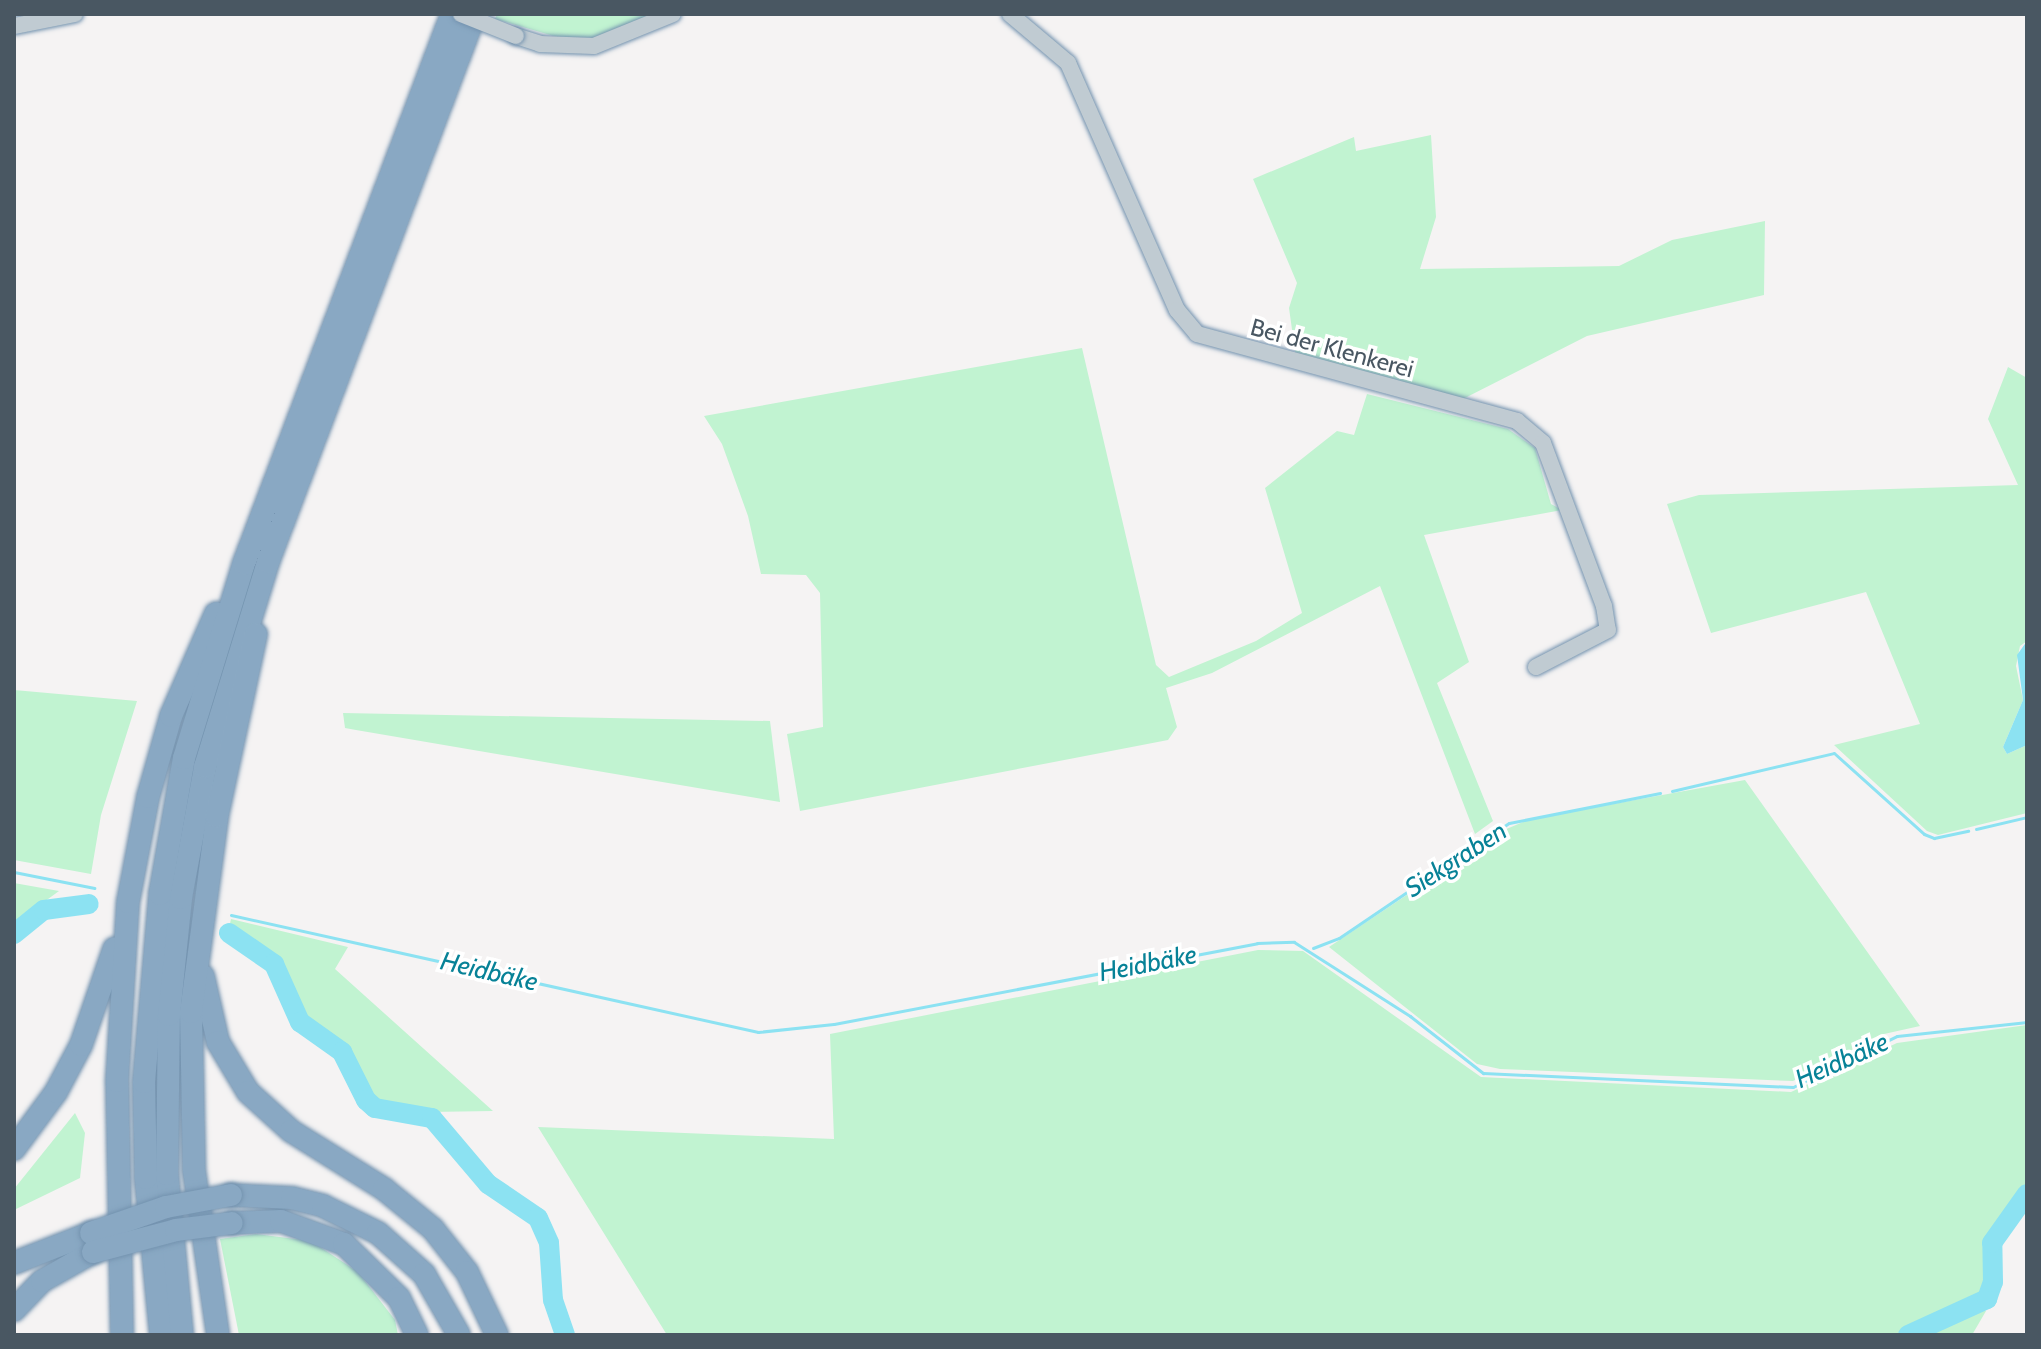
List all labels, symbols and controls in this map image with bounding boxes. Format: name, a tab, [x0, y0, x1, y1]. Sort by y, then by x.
street label: Bei der Klenkerei	[1247, 312, 1417, 384]
water label: Siekgraben	[1399, 816, 1513, 904]
water label: Heidbäke	[1097, 939, 1199, 989]
water label: Heidbäke	[437, 946, 541, 998]
water label: Heidbäke	[1791, 1027, 1893, 1095]

